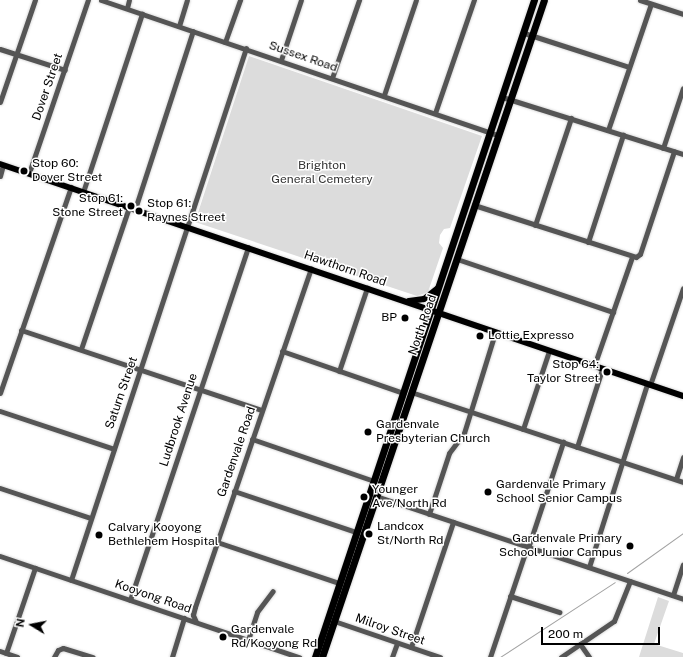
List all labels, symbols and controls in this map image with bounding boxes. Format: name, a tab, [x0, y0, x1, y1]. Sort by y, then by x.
street label: Sussex Road	[267, 39, 339, 75]
street label: Dover Street	[30, 51, 66, 123]
place label: Stop 60: Dover Street	[32, 157, 102, 185]
park label: Brighton General Cemetery	[271, 159, 373, 187]
marker: Stop 60: Dover Street	[19, 166, 29, 176]
place label: Stop 61: Stone Street	[52, 192, 123, 220]
place label: Stop 61: Raynes Street	[147, 197, 226, 225]
marker: Stop 61: Stone Street	[126, 201, 136, 211]
marker: Stop 61: Raynes Street	[134, 206, 144, 216]
street label: Hawthorn Road	[302, 248, 388, 290]
street label: North Road	[406, 293, 440, 357]
place label: BP	[381, 311, 397, 325]
marker: BP	[400, 313, 410, 323]
place label: Lottie Expresso	[488, 329, 574, 343]
marker: Lottie Expresso	[475, 331, 485, 341]
street label: Saturn Street	[103, 355, 141, 431]
place label: Stop 64: Taylor Street	[527, 358, 599, 386]
marker: Stop 64: Taylor Street	[602, 367, 612, 377]
street label: Ludbrook Avenue	[157, 371, 201, 469]
street label: Gardenvale Road	[215, 405, 259, 499]
place label: Gardenvale Presbyterian Church	[376, 418, 490, 446]
marker: Gardenvale Presbyterian Church	[363, 427, 373, 437]
place label: Gardenvale Primary School Senior Campus	[496, 478, 622, 506]
place label: Younger Ave/North Rd	[372, 483, 447, 511]
marker: Gardenvale Primary School Senior Campus	[483, 487, 493, 497]
marker: Younger Ave/North Rd	[359, 492, 369, 502]
place label: Landcox St/North Rd	[377, 520, 444, 548]
place label: Calvary Kooyong Bethlehem Hospital	[108, 521, 218, 549]
marker: Calvary Kooyong Bethlehem Hospital	[93, 529, 105, 541]
marker: Landcox St/North Rd	[364, 529, 374, 539]
place label: Gardenvale Primary School Junior Campus	[499, 532, 622, 560]
marker: Gardenvale Primary School Junior Campus	[625, 541, 635, 551]
street label: Kooyong Road	[113, 577, 193, 617]
north arrow	[12, 605, 52, 645]
street label: Milroy Street	[353, 611, 427, 649]
text: N	[14, 618, 27, 628]
scale bar	[543, 619, 662, 645]
place label: Gardenvale Rd/Kooyong Rd	[231, 623, 317, 651]
text: 200 m	[548, 627, 583, 641]
marker: Gardenvale Rd/Kooyong Rd	[218, 632, 228, 642]

